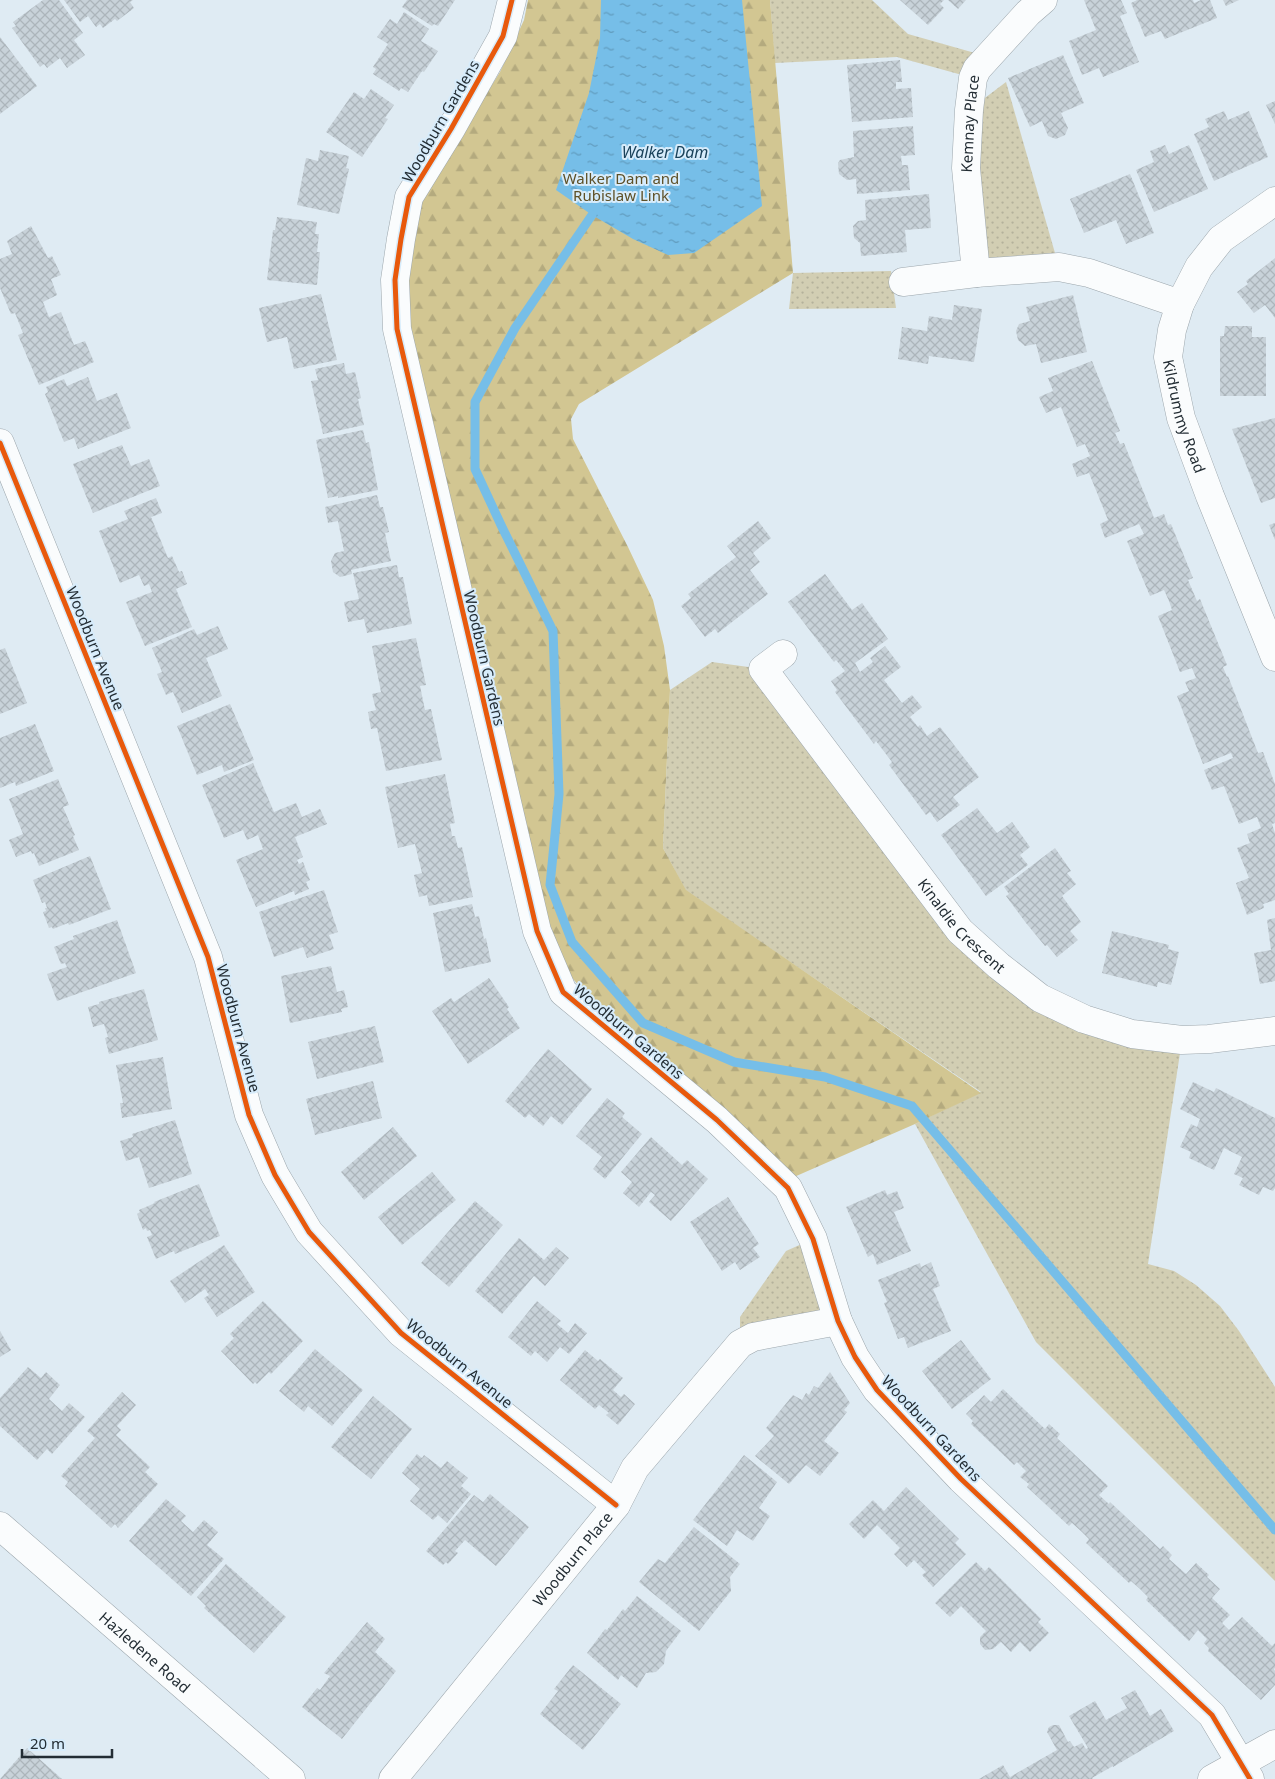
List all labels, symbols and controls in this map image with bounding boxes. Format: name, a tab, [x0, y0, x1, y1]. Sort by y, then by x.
street label: Woodburn Gardens	[397, 56, 483, 186]
street label: Kemnay Place	[956, 74, 983, 173]
water label: Walker Dam	[622, 141, 708, 163]
park label: Walker Dam and Rubislaw Link	[563, 168, 679, 205]
street label: Kildrummy Road	[1159, 357, 1210, 476]
street label: Woodburn Avenue	[62, 583, 130, 713]
street label: Woodburn Gardens	[460, 588, 510, 728]
street label: Kinaldie Crescent	[914, 874, 1010, 978]
street label: Woodburn Avenue	[212, 962, 266, 1094]
street label: Woodburn Gardens	[570, 979, 688, 1083]
street label: Woodburn Avenue	[403, 1314, 517, 1412]
street label: Woodburn Gardens	[878, 1371, 986, 1485]
street label: Woodburn Place	[528, 1507, 617, 1610]
street label: Hazledene Road	[95, 1607, 195, 1697]
scale bar	[22, 1726, 112, 1758]
text: 20 m	[30, 1733, 65, 1753]

